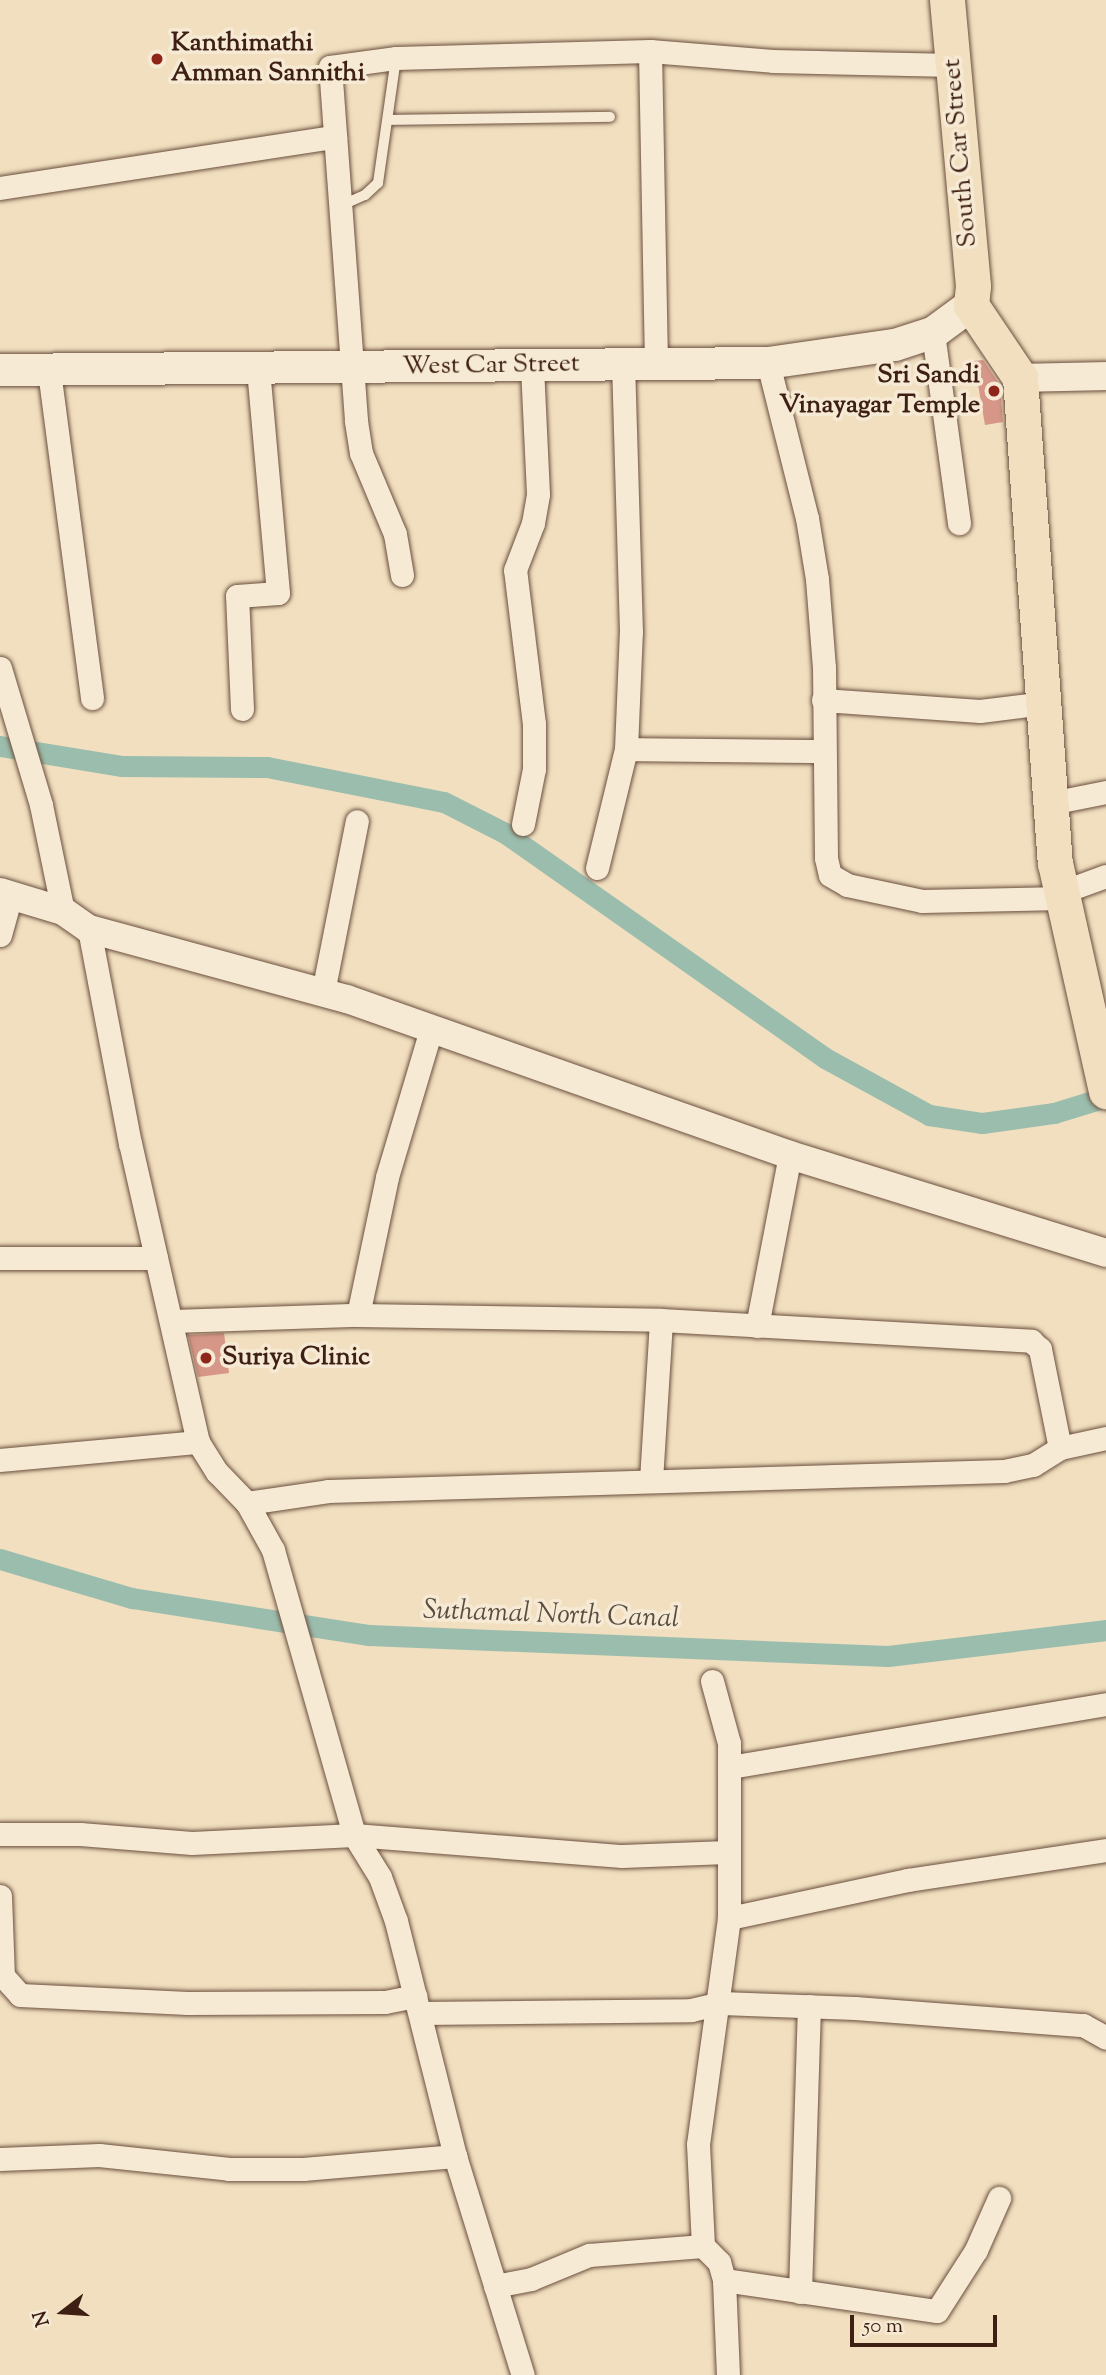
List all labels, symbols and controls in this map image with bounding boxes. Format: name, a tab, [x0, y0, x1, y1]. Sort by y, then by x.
place label: Kanthimathi Amman Sannithi	[171, 28, 365, 90]
marker: Kanthimathi Amman Sannithi	[149, 51, 165, 67]
street label: South Car Street	[937, 57, 985, 249]
street label: West Car Street	[402, 349, 580, 383]
place label: Sri Sandi Vinayagar Temple	[779, 360, 980, 422]
marker: Sri Sandi Vinayagar Temple	[986, 383, 1002, 399]
place label: Suriya Clinic	[222, 1342, 370, 1374]
marker: Suriya Clinic	[196, 1348, 216, 1368]
water label: Suthamal North Canal	[422, 1594, 680, 1636]
north arrow	[28, 2277, 98, 2347]
scale bar	[854, 2302, 1001, 2346]
text: N	[27, 2307, 58, 2329]
text: 50 m	[863, 2312, 903, 2342]

